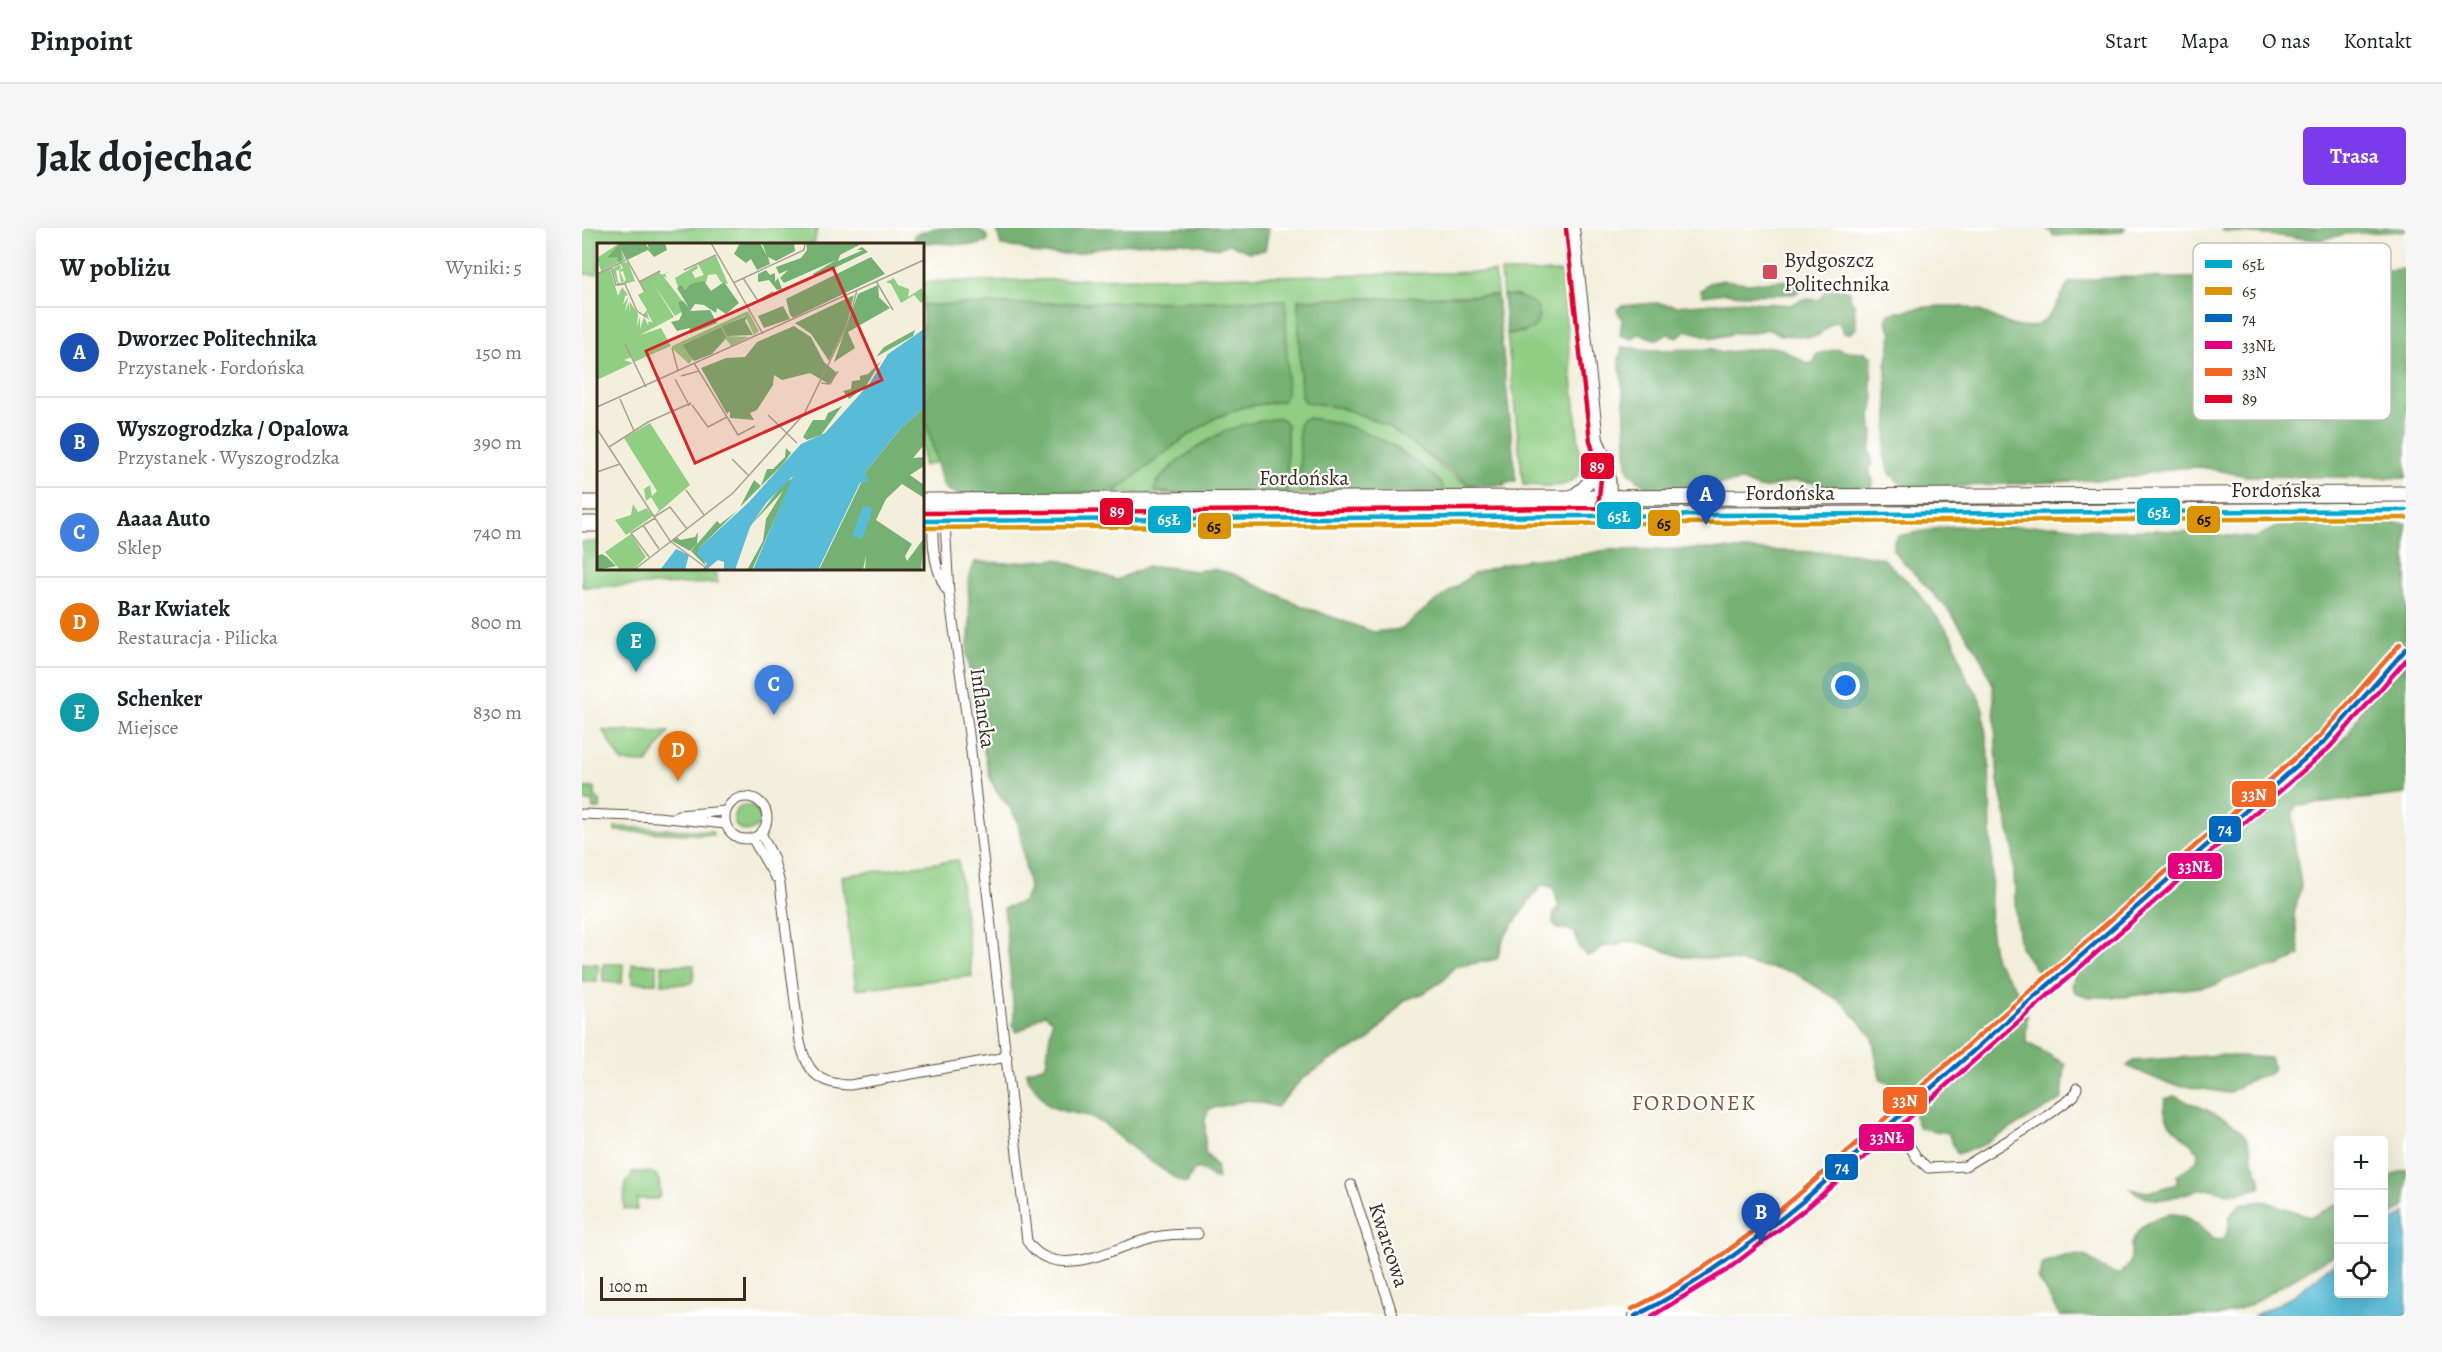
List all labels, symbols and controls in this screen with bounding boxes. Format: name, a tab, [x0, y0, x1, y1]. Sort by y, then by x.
text: Pinpoint	[30, 22, 133, 60]
text: Start	[2105, 27, 2148, 55]
text: Mapa	[2181, 27, 2229, 55]
text: O nas	[2262, 27, 2310, 55]
text: Kontakt	[2343, 27, 2412, 55]
button: Trasa	[2303, 127, 2406, 185]
text: Jak dojechać	[36, 128, 253, 185]
inset map	[597, 243, 924, 570]
legend	[2193, 243, 2391, 420]
place label: Bydgoszcz Politechnika	[1784, 246, 1890, 298]
text: W pobliżu	[60, 250, 171, 285]
text: Wyniki: 5	[445, 254, 522, 281]
text: 65Ł	[2242, 254, 2265, 276]
marker: Bydgoszcz Politechnika	[1761, 263, 1779, 281]
text: 65	[2242, 281, 2256, 303]
text: 74	[2242, 308, 2256, 330]
text: Dworzec Politechnika	[117, 324, 317, 354]
text: 33NŁ	[2242, 335, 2276, 357]
text: A	[73, 339, 86, 366]
text: 150 m	[475, 339, 522, 366]
text: Przystanek · Fordońska	[117, 354, 305, 381]
text: 33N	[2242, 362, 2267, 384]
text: 89	[2242, 389, 2257, 411]
text: Wyszogrodzka / Opalowa	[117, 414, 349, 444]
text: B	[73, 429, 86, 456]
text: 390 m	[473, 429, 522, 456]
text: Przystanek · Wyszogrodzka	[117, 444, 340, 471]
line badge: 89	[1580, 452, 1615, 480]
text: 89	[1589, 456, 1605, 478]
street label: Fordońska	[1259, 464, 1349, 492]
pin: A	[1686, 476, 1726, 525]
street label: Fordońska	[2231, 476, 2321, 504]
street label: Fordońska	[1745, 479, 1835, 507]
line badge: 89	[1099, 497, 1134, 526]
line badge: 65Ł	[2136, 497, 2181, 526]
text: 89	[1109, 501, 1125, 523]
line badge: 65Ł	[1596, 501, 1642, 530]
text: 65Ł	[2147, 502, 2171, 524]
text: Aaaa Auto	[117, 504, 210, 534]
line badge: 65Ł	[1147, 505, 1192, 534]
line badge: 65	[2186, 505, 2221, 534]
text: 65Ł	[1607, 506, 1631, 528]
text: 65Ł	[1157, 509, 1181, 531]
line badge: 65	[1647, 509, 1681, 537]
text: 65	[2197, 509, 2211, 531]
line badge: 65	[1197, 512, 1232, 540]
text: 65	[1657, 513, 1671, 535]
text: 65	[1207, 516, 1221, 538]
text: C	[73, 519, 86, 546]
text: 740 m	[473, 519, 522, 546]
text: Sklep	[117, 534, 162, 561]
text: Bar Kwiatek	[117, 594, 230, 624]
text: D	[73, 609, 86, 636]
text: 800 m	[470, 609, 522, 636]
pin: E	[616, 622, 656, 672]
text: Restauracja · Pilicka	[117, 624, 278, 651]
pin: C	[754, 666, 794, 715]
street label: Inflancka	[964, 666, 1003, 750]
your location	[1831, 671, 1860, 700]
text: Schenker	[117, 684, 203, 714]
text: E	[74, 699, 85, 726]
text: 830 m	[473, 699, 522, 726]
text: Miejsce	[117, 714, 179, 741]
pin: D	[658, 732, 698, 781]
line badge: 33N	[2231, 780, 2277, 808]
text: 33N	[2241, 784, 2267, 806]
line badge: 74	[2208, 815, 2242, 843]
text: 74	[2218, 819, 2233, 841]
line badge: 33NŁ	[2167, 852, 2223, 880]
text: 33NŁ	[2178, 856, 2212, 878]
line badge: 33N	[1882, 1086, 1928, 1115]
district label: FORDONEK	[1631, 1088, 1757, 1118]
text: 33N	[1892, 1090, 1918, 1112]
line badge: 33NŁ	[1858, 1123, 1915, 1152]
text: 33NŁ	[1870, 1127, 1904, 1149]
map controls	[2334, 1136, 2388, 1298]
button: +	[2334, 1136, 2388, 1190]
line badge: 74	[1824, 1153, 1859, 1181]
text: 74	[1835, 1157, 1850, 1179]
button: −	[2334, 1190, 2388, 1244]
pin: B	[1742, 1194, 1780, 1243]
street label: Kwarcowa	[1362, 1199, 1416, 1291]
button: locate	[2334, 1244, 2388, 1298]
scale bar	[600, 1274, 746, 1302]
text: 100 m	[609, 1276, 648, 1298]

